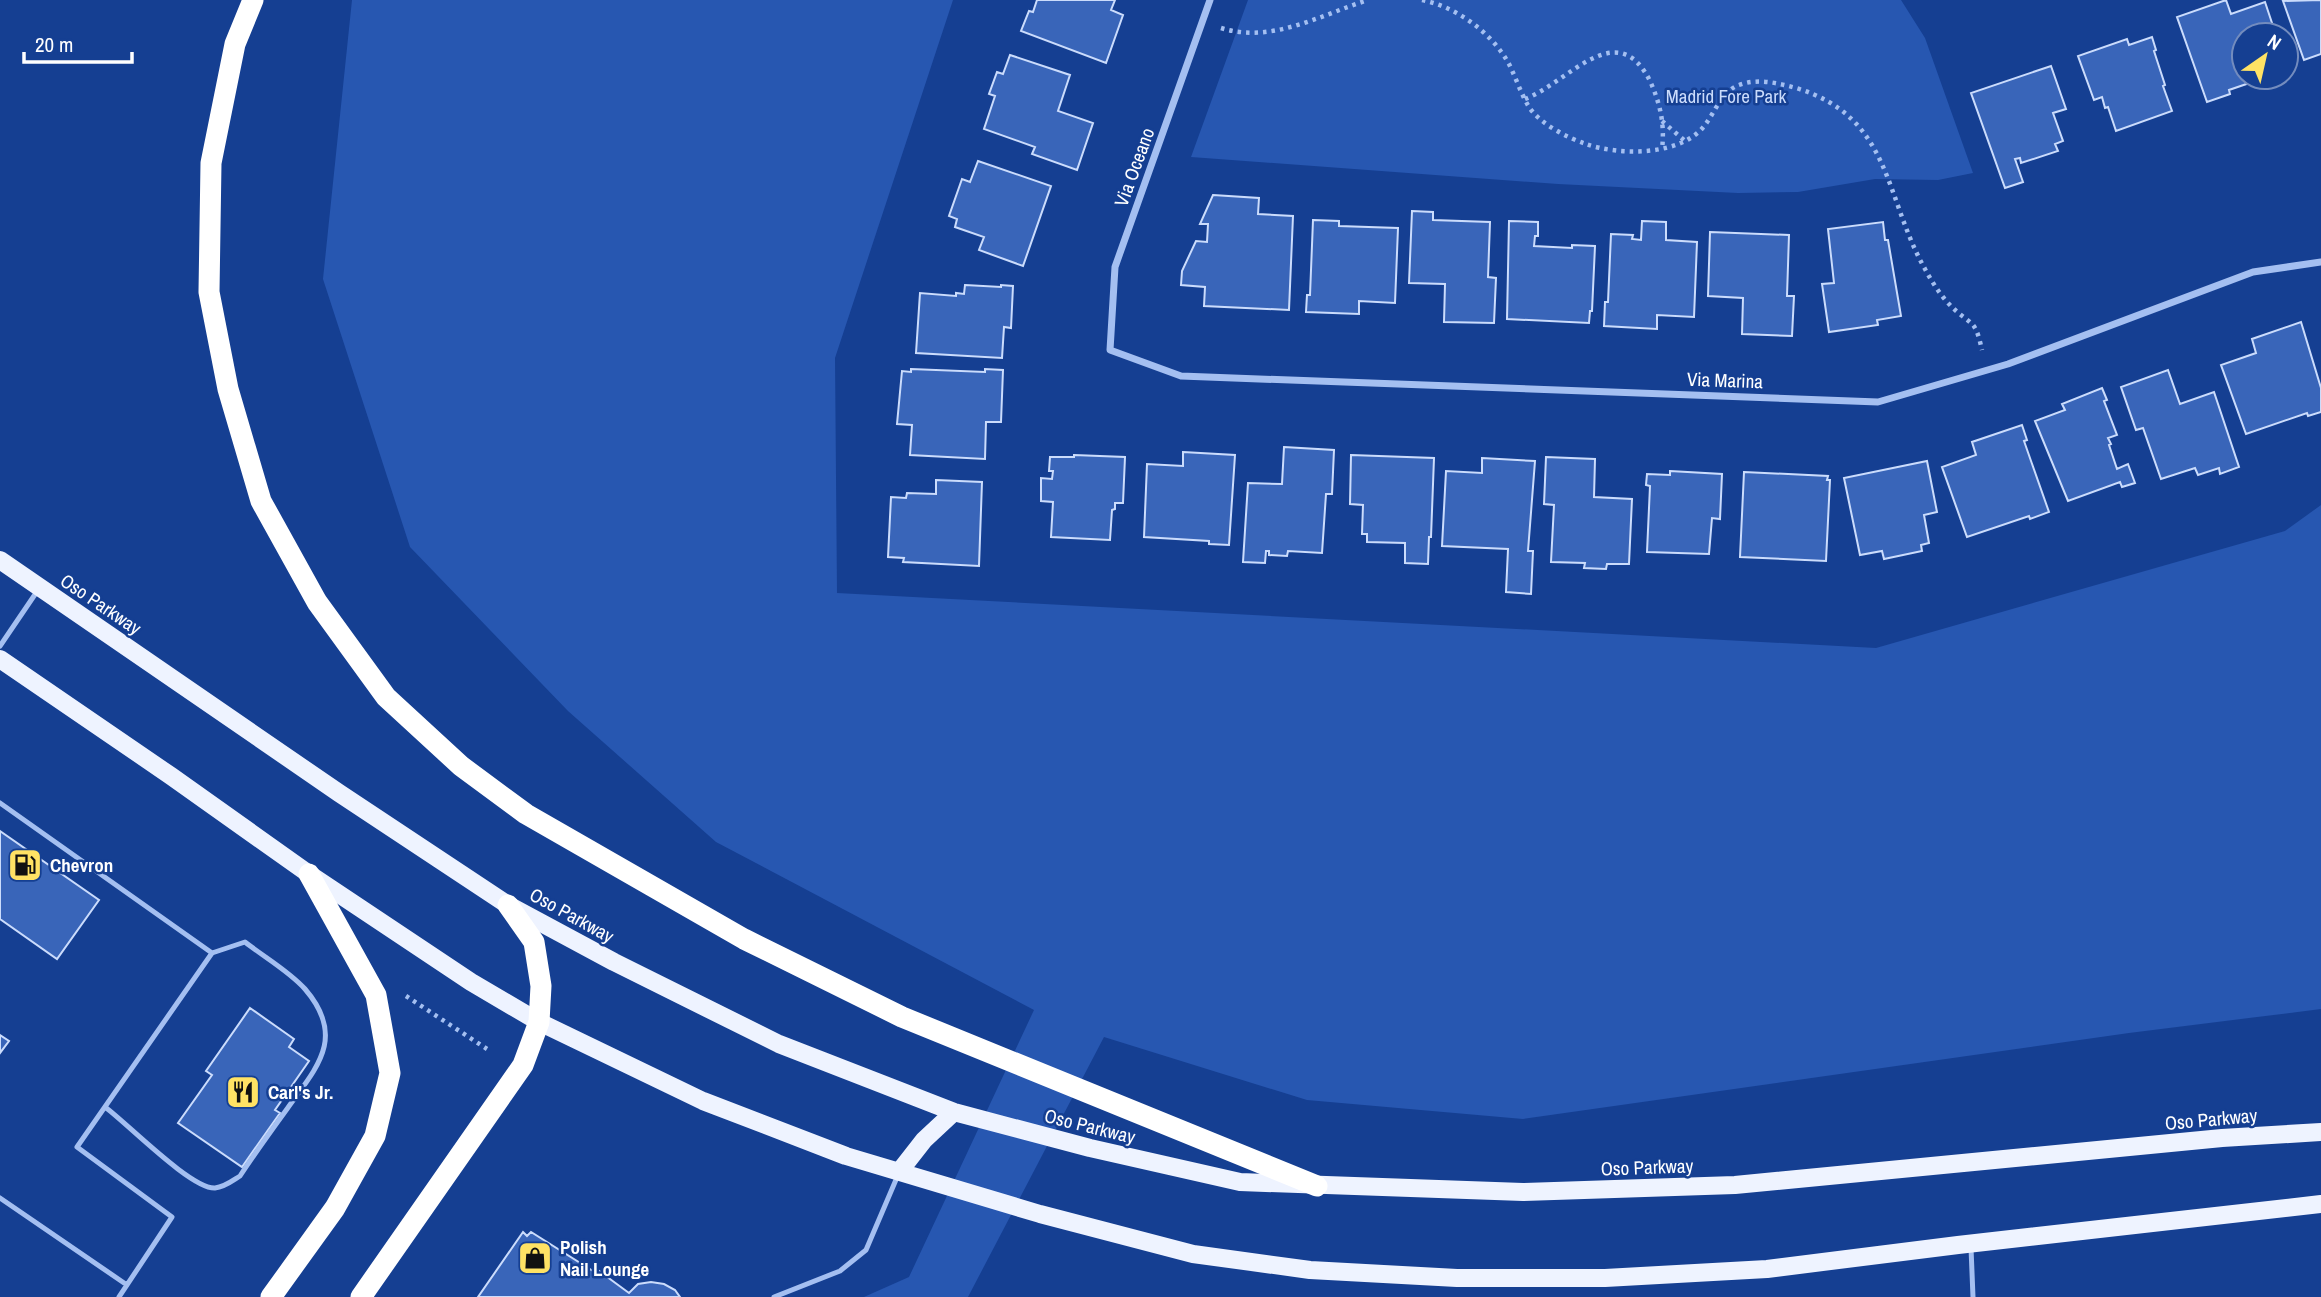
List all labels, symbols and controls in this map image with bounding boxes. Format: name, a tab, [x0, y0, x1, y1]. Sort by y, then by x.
scale bar	[24, 21, 133, 65]
north arrow	[2230, 21, 2300, 91]
text: N	[2263, 28, 2286, 56]
text: 20 m	[35, 30, 73, 59]
park label: Madrid Fore Park	[1666, 83, 1786, 109]
street label: Via Oceano	[1108, 124, 1160, 210]
street label: Via Marina	[1687, 366, 1764, 394]
street label: Oso Parkway	[55, 567, 147, 641]
fuel station icon: Chevron	[6, 846, 44, 884]
place label: Chevron	[50, 852, 113, 878]
street label: Oso Parkway	[525, 881, 619, 949]
restaurant icon: Carl's Jr.	[224, 1073, 262, 1111]
place label: Carl's Jr.	[268, 1079, 333, 1105]
street label: Oso Parkway	[1042, 1102, 1138, 1150]
street label: Oso Parkway	[2164, 1102, 2258, 1136]
street label: Oso Parkway	[1600, 1152, 1694, 1182]
place label: Polish Nail Lounge	[560, 1234, 650, 1282]
shop icon: Polish Nail Lounge	[516, 1239, 554, 1277]

